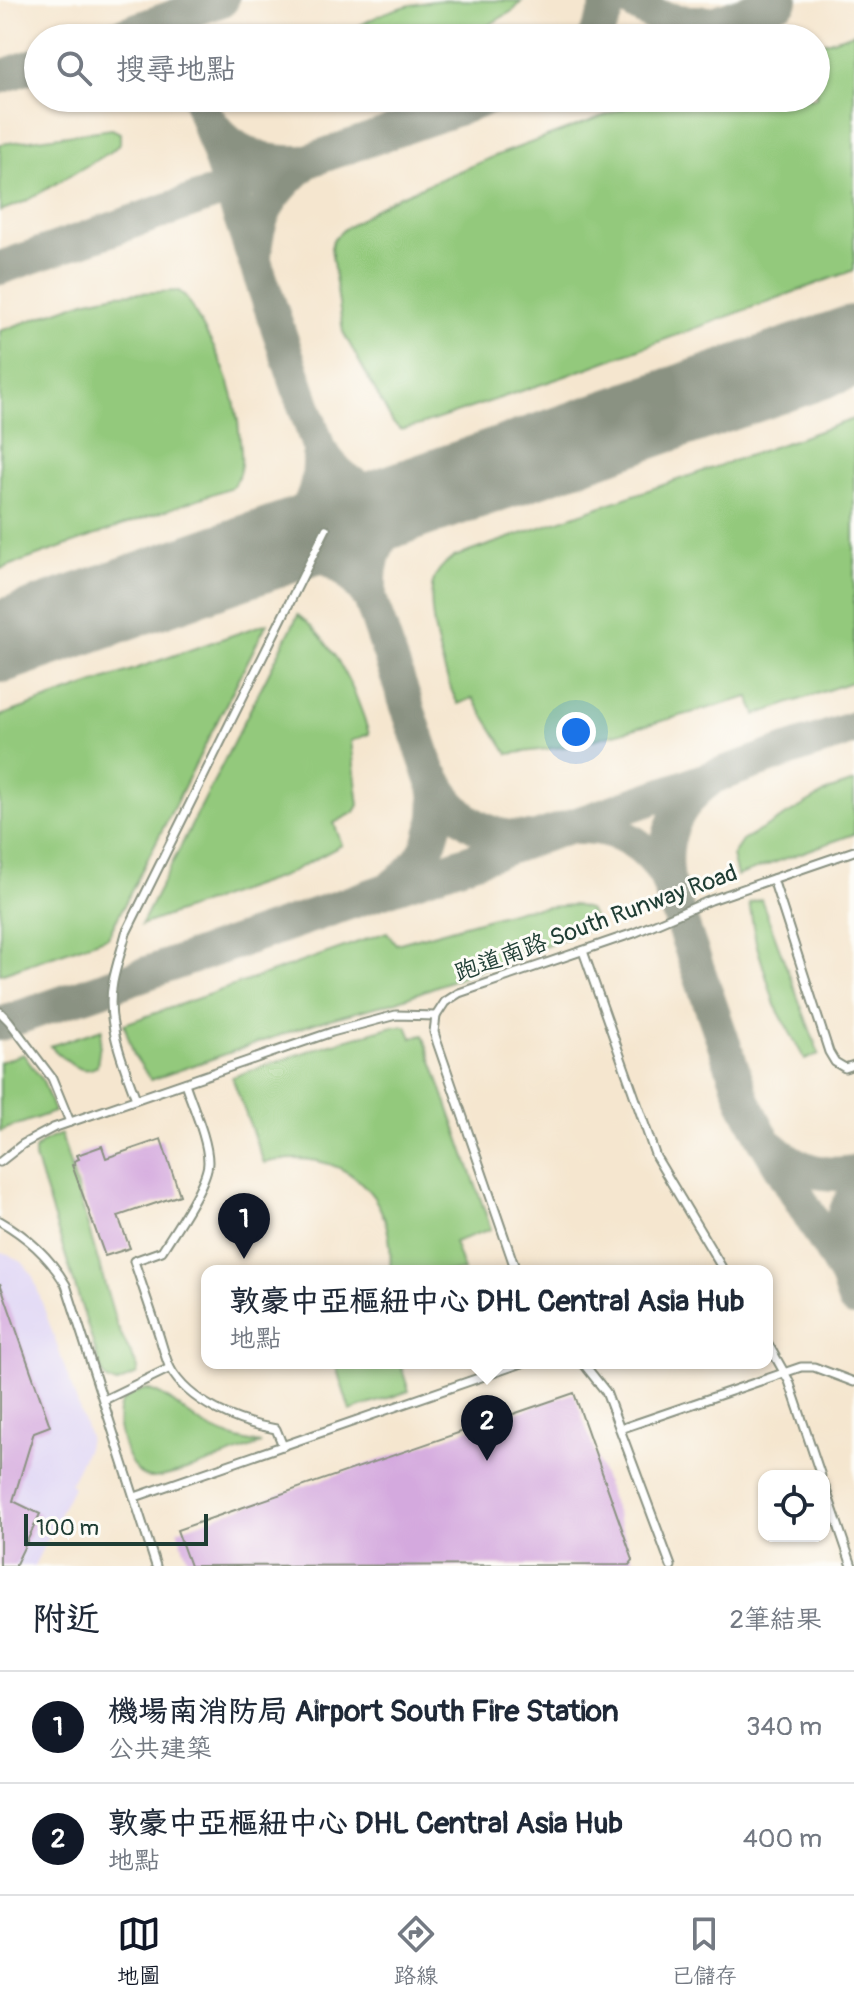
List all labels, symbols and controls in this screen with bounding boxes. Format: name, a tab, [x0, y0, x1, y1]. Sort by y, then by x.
search box	[24, 24, 830, 112]
icon: search	[52, 46, 96, 90]
text: 搜尋地點	[116, 51, 236, 88]
your location	[556, 712, 596, 752]
street label: 跑道南路 South Runway Road	[451, 858, 741, 988]
pin: 1	[218, 1193, 270, 1259]
popup	[201, 1265, 773, 1369]
text: 敦豪中亞樞紐中心 DHL Central Asia Hub	[229, 1283, 745, 1320]
text: 地點	[229, 1323, 282, 1355]
pin: 2	[461, 1395, 513, 1461]
map controls	[758, 1470, 830, 1542]
button: locate	[758, 1470, 830, 1542]
scale bar	[24, 1510, 208, 1546]
text: 100 m	[36, 1514, 99, 1542]
text: 附近	[32, 1598, 100, 1641]
text: 2筆結果	[729, 1604, 822, 1636]
text: 機場南消防局 Airport South Fire Station	[108, 1693, 619, 1730]
text: 1	[53, 1711, 63, 1743]
text: 340 m	[746, 1711, 822, 1743]
text: 公共建築	[108, 1733, 212, 1765]
text: 敦豪中亞樞紐中心 DHL Central Asia Hub	[108, 1805, 623, 1842]
text: 2	[51, 1823, 65, 1855]
text: 400 m	[743, 1823, 822, 1855]
text: 地點	[108, 1845, 160, 1877]
tab: 地圖	[117, 1912, 161, 1990]
tab: 路線	[394, 1912, 438, 1990]
tab: 已儲存	[671, 1912, 737, 1990]

